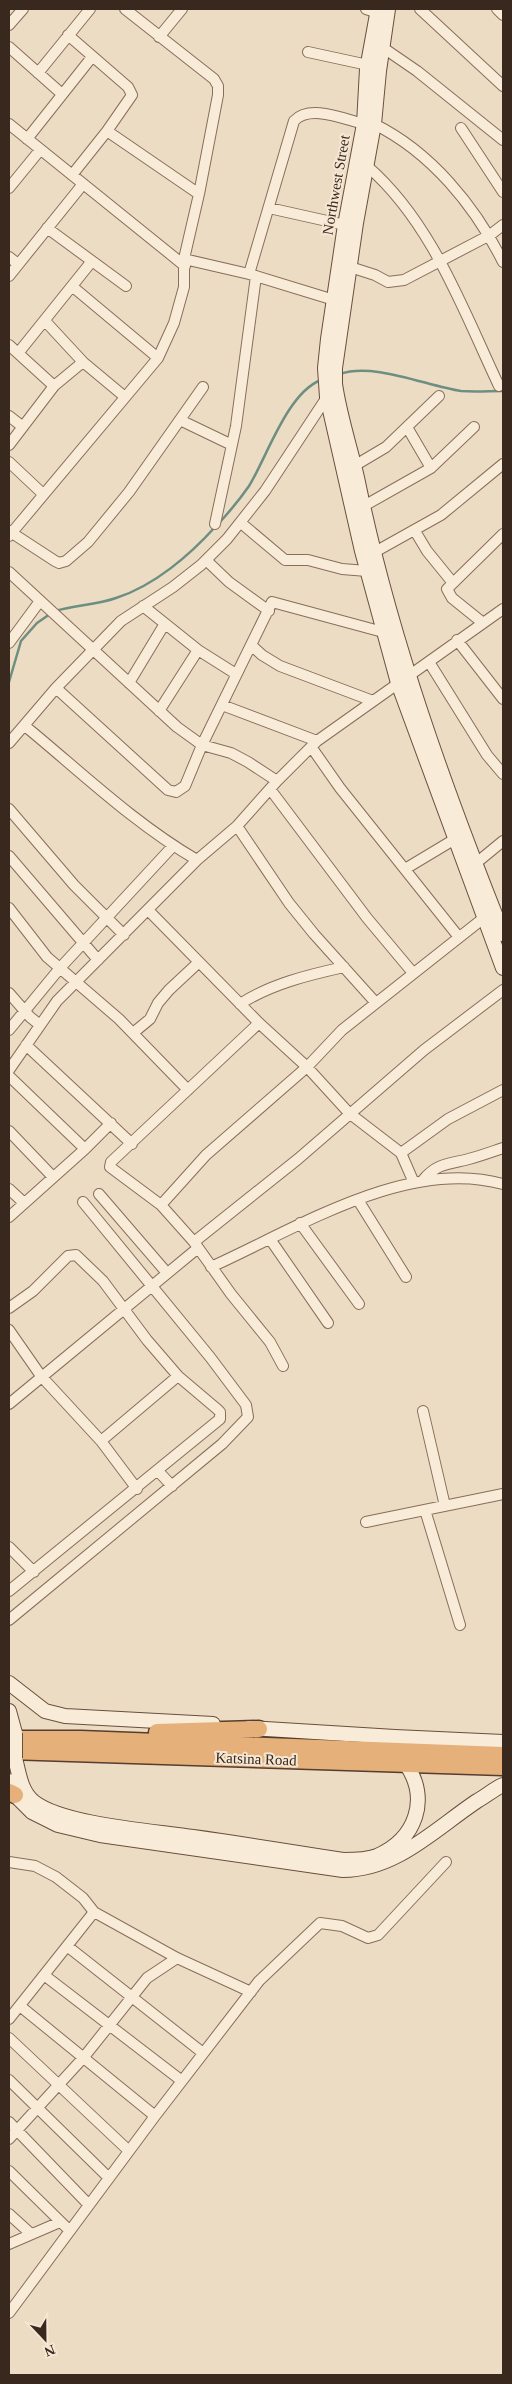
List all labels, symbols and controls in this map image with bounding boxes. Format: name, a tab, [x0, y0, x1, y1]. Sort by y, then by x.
street label: Northwest Street	[319, 133, 353, 236]
street label: Katsina Road	[215, 1750, 297, 1768]
north arrow	[20, 2314, 70, 2364]
text: N	[42, 2342, 57, 2359]

